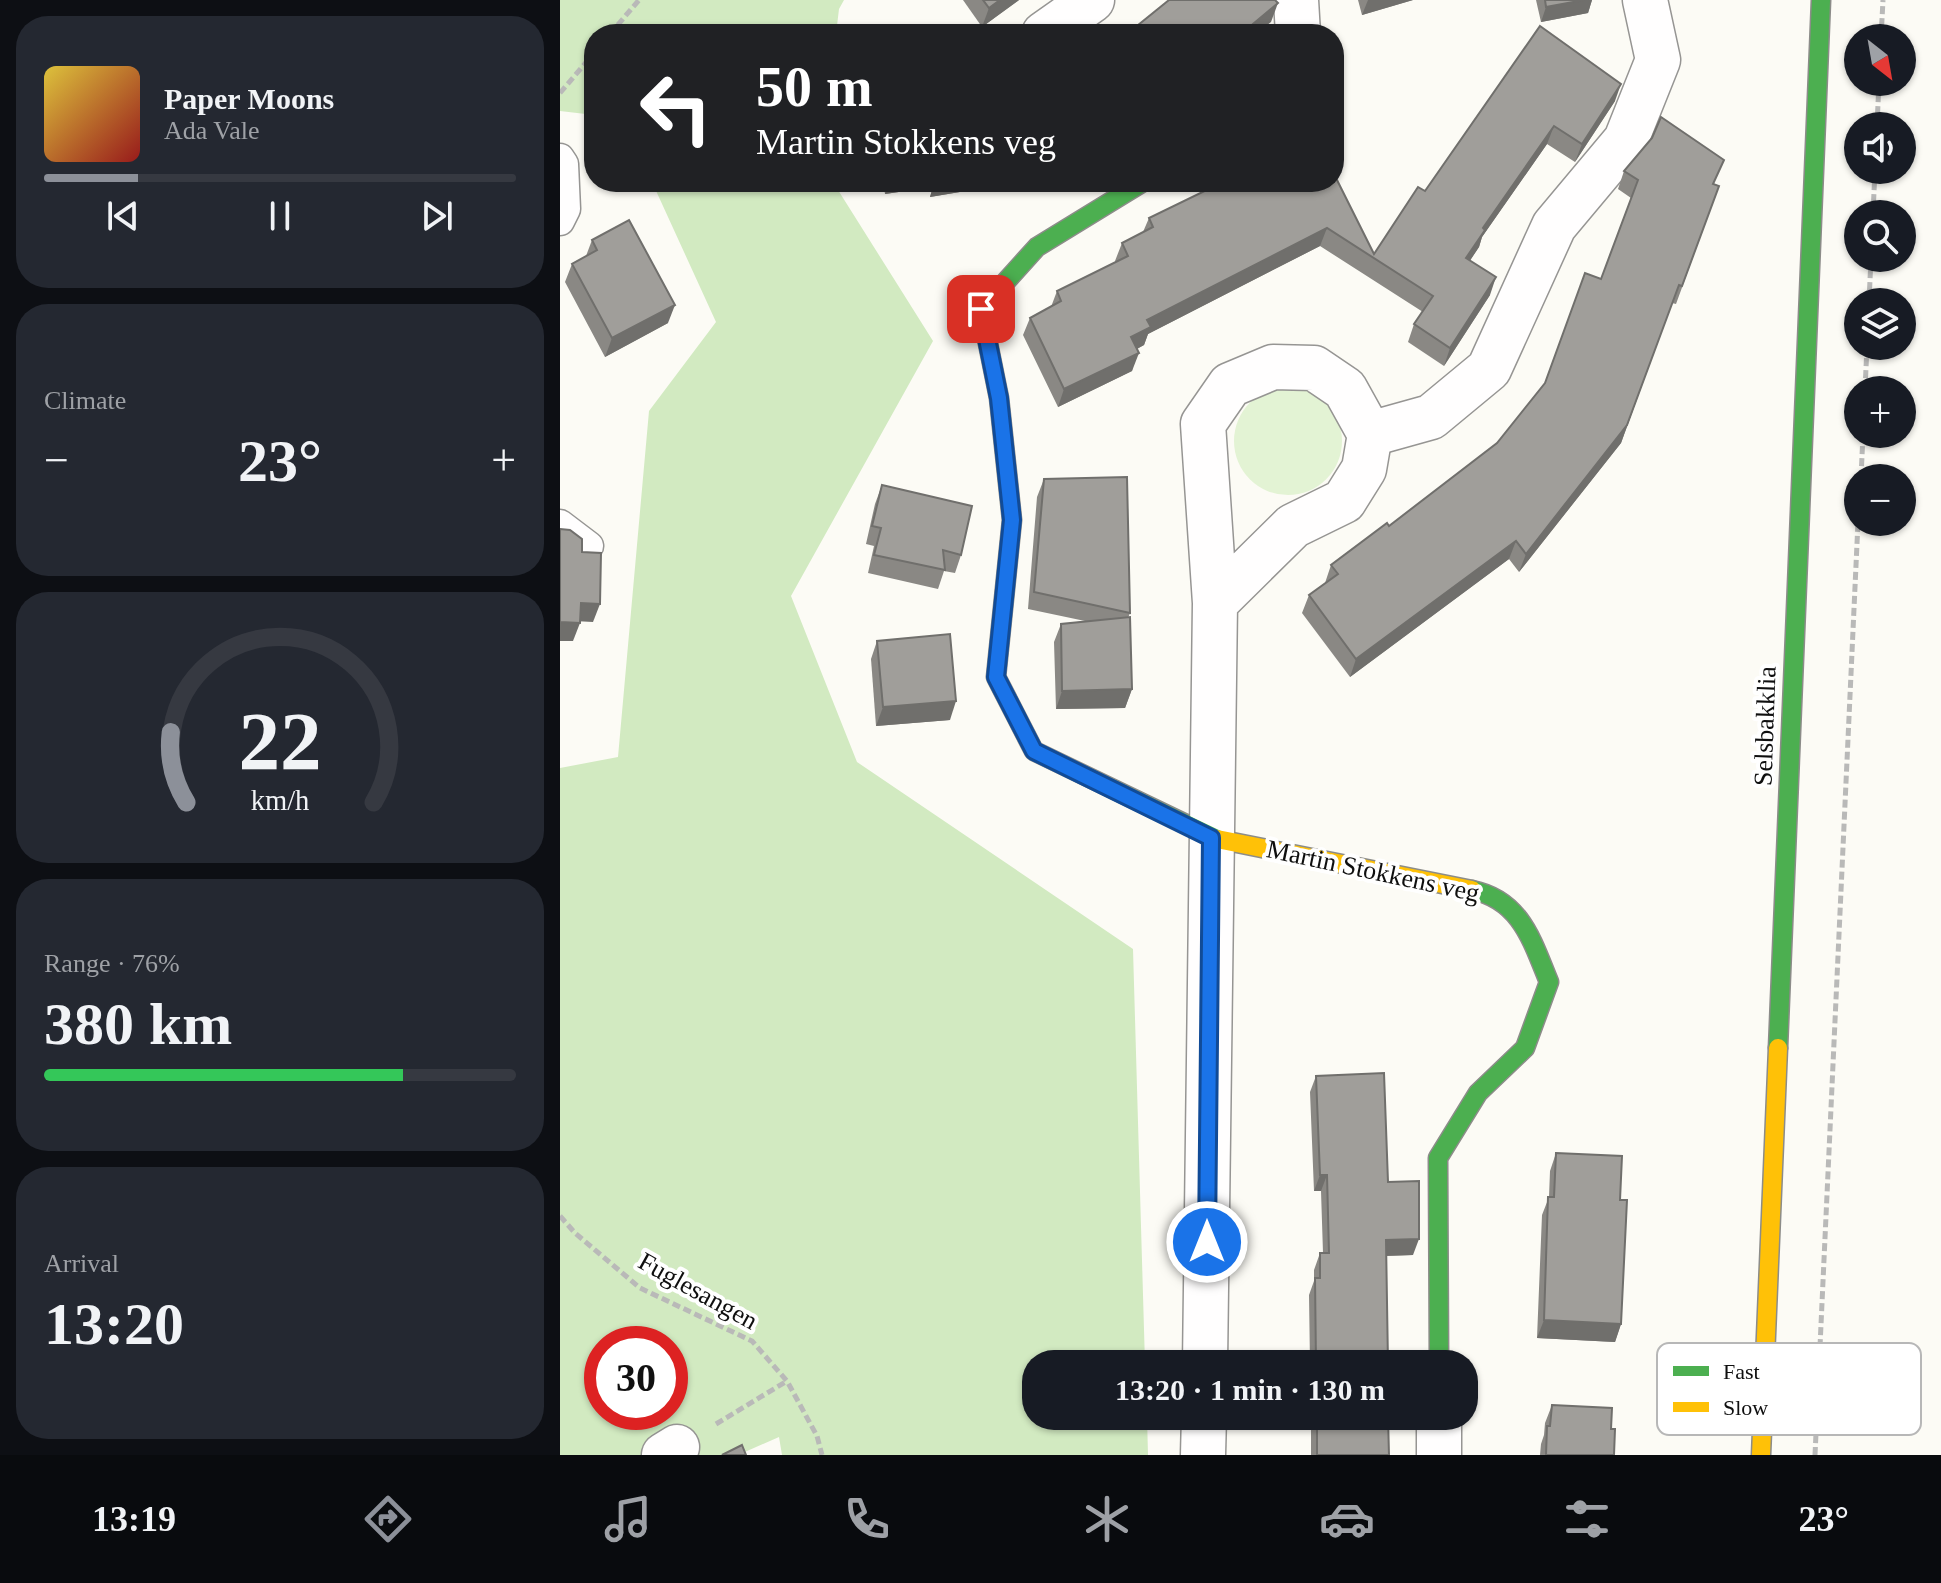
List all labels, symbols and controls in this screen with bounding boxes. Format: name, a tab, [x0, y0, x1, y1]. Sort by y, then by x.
north arrow	[1844, 24, 1916, 96]
map controls	[1844, 24, 1916, 536]
icon: left	[624, 56, 728, 160]
text: 50 m	[756, 56, 873, 118]
text: Paper Moons	[164, 82, 334, 115]
button: sound	[1844, 112, 1916, 184]
text: Ada Vale	[164, 116, 260, 145]
text: Martin Stokkens veg	[756, 122, 1056, 162]
icon: previous	[101, 194, 145, 238]
icon: pause	[258, 194, 302, 238]
icon: next	[415, 194, 459, 238]
button: search	[1844, 200, 1916, 272]
pin	[947, 275, 1015, 343]
icon: arrive	[959, 287, 1003, 331]
button: layers	[1844, 288, 1916, 360]
button: +	[1844, 376, 1916, 448]
text: Climate	[44, 386, 126, 415]
text: 23°	[238, 428, 322, 494]
text: −	[44, 436, 69, 485]
text: +	[491, 436, 516, 485]
button: −	[1844, 464, 1916, 536]
street label: Selsbakklia	[1748, 665, 1782, 786]
text: 22	[238, 695, 322, 787]
text: km/h	[251, 786, 309, 817]
street label: Martin Stokkens veg	[1264, 834, 1482, 908]
text: Range · 76%	[44, 949, 180, 978]
text: 380 km	[44, 991, 232, 1057]
position arrow	[1165, 1200, 1249, 1284]
street label: Fuglesangen	[633, 1246, 763, 1336]
text: Arrival	[44, 1249, 119, 1278]
text: 13:20	[44, 1291, 184, 1357]
speed limit sign: 30	[584, 1326, 688, 1430]
legend	[1657, 1343, 1921, 1435]
text: Fast	[1723, 1359, 1760, 1384]
text: 13:20 · 1 min · 130 m	[1115, 1373, 1385, 1406]
text: Slow	[1723, 1395, 1768, 1420]
icon: directions	[360, 1491, 416, 1547]
icon: music	[600, 1491, 656, 1547]
icon: phone	[839, 1491, 895, 1547]
icon: climate	[1079, 1491, 1135, 1547]
icon: car	[1319, 1491, 1375, 1547]
icon: filters	[1559, 1491, 1615, 1547]
text: 13:19	[92, 1499, 176, 1539]
text: 23°	[1799, 1499, 1849, 1539]

